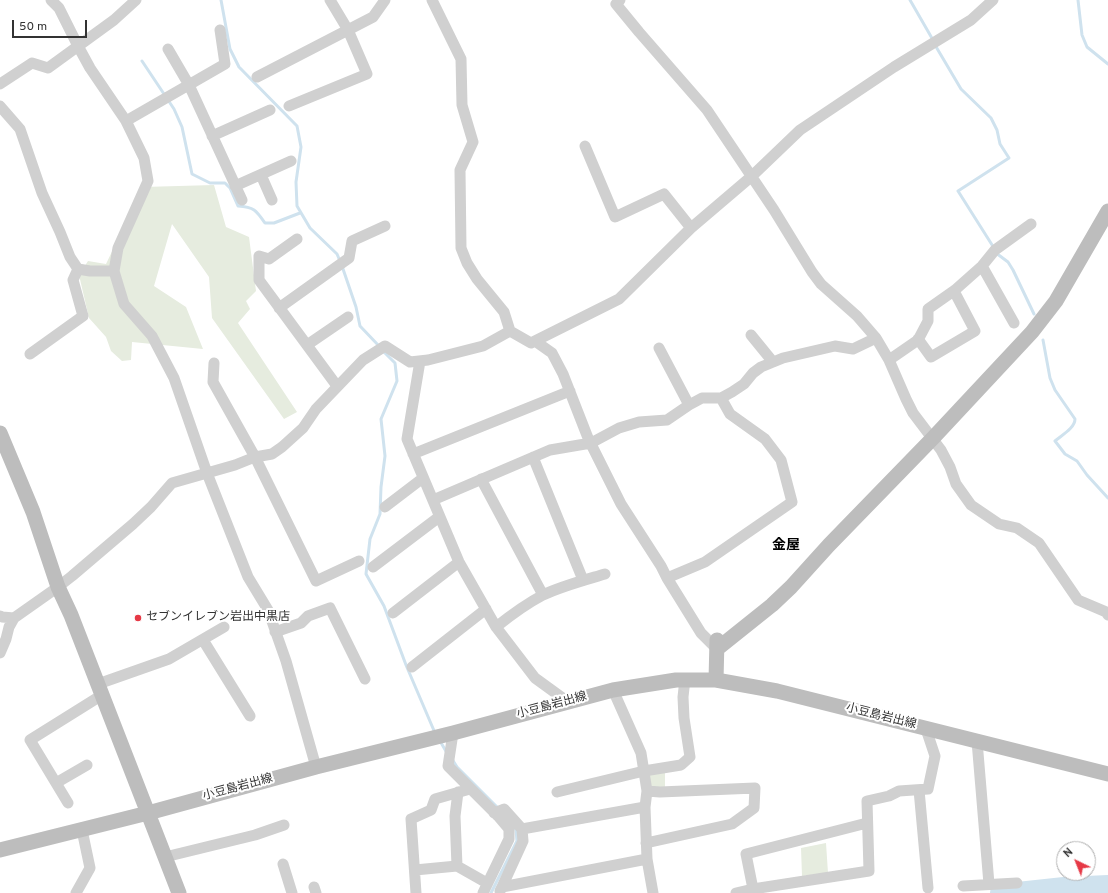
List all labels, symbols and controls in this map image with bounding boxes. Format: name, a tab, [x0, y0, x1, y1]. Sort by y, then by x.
scale bar	[14, 12, 89, 38]
text: 50 m	[19, 19, 47, 35]
district label: 金屋	[772, 538, 800, 554]
place label: セブンイレブン岩出中黒店	[146, 611, 290, 625]
marker: セブンイレブン岩出中黒店	[133, 613, 143, 623]
street label: 小豆島岩出線	[515, 690, 589, 722]
street label: 小豆島岩出線	[844, 701, 918, 733]
street label: 小豆島岩出線	[201, 772, 275, 804]
north arrow	[1056, 841, 1096, 881]
text: N	[1061, 845, 1076, 861]

